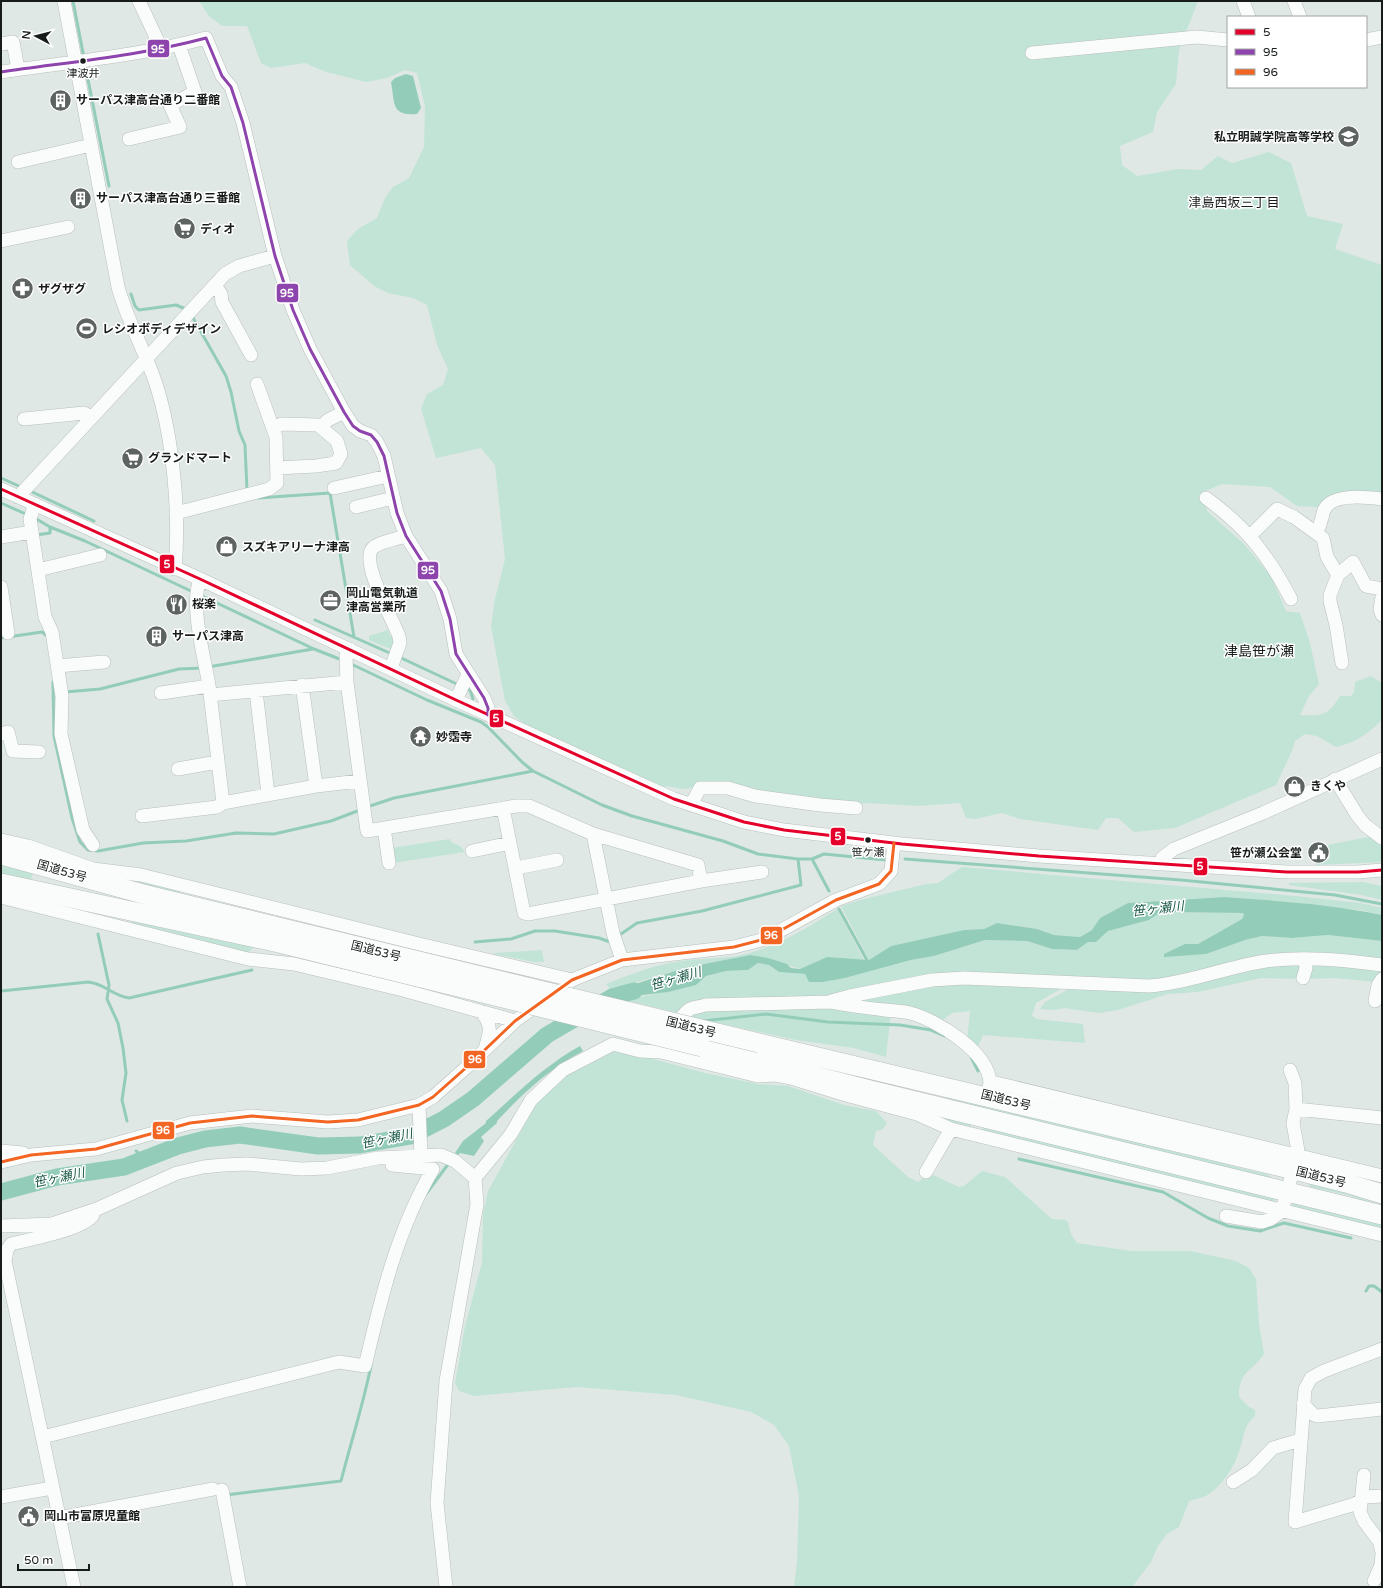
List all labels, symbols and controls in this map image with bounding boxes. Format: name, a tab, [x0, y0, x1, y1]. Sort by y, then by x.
north arrow	[16, 16, 56, 56]
legend	[1227, 16, 1367, 88]
text: 5	[1263, 25, 1271, 39]
text: N	[20, 30, 34, 40]
line badge: 95	[147, 39, 170, 58]
text: 95	[151, 43, 165, 56]
text: 95	[1263, 45, 1278, 59]
marker: 津波井	[78, 56, 88, 66]
text: 96	[1263, 65, 1278, 79]
place label: 津波井	[67, 67, 100, 80]
building icon: サーパス津高台通り二番館	[48, 87, 74, 113]
place label: サーパス津高台通り二番館	[76, 93, 220, 107]
school or university icon: 私立明誠学院高等学校	[1336, 124, 1362, 150]
place label: 私立明誠学院高等学校	[1214, 130, 1334, 144]
building icon: サーパス津高台通り三番館	[68, 185, 94, 211]
place label: サーパス津高台通り三番館	[96, 191, 240, 205]
district label: 津島西坂三丁目	[1188, 195, 1280, 211]
supermarket icon: ディオ	[172, 216, 198, 242]
place label: ディオ	[200, 222, 235, 236]
pharmacy icon: ザグザグ	[10, 276, 36, 302]
place label: ザグザグ	[38, 282, 86, 296]
line badge: 95	[276, 283, 299, 303]
text: 95	[280, 287, 294, 300]
sports icon: レシオボディデザイン	[73, 316, 99, 342]
place label: レシオボディデザイン	[102, 322, 221, 336]
supermarket icon: グランドマート	[120, 445, 146, 471]
place label: グランドマート	[148, 451, 232, 465]
shop icon: スズキアリーナ津高	[213, 534, 239, 560]
place label: スズキアリーナ津高	[242, 540, 350, 554]
line badge: 5	[159, 554, 175, 574]
text: 5	[164, 558, 171, 571]
line badge: 95	[417, 561, 439, 580]
text: 95	[421, 564, 435, 577]
place label: 岡山電気軌道 津高営業所	[346, 586, 418, 614]
office icon: 岡山電気軌道 津高営業所	[317, 587, 343, 613]
restaurant icon: 桜楽	[163, 591, 189, 617]
place label: 桜楽	[192, 597, 216, 611]
building icon: サーパス津高	[143, 623, 169, 649]
place label: サーパス津高	[172, 629, 244, 643]
district label: 津島笹が瀬	[1224, 643, 1294, 660]
line badge: 5	[489, 709, 504, 728]
text: 5	[493, 712, 500, 725]
temple icon: 妙霑寺	[407, 724, 433, 750]
place label: 妙霑寺	[436, 730, 472, 744]
shop icon: きくや	[1282, 773, 1308, 799]
place label: きくや	[1310, 779, 1346, 793]
line badge: 5	[830, 827, 846, 846]
text: 5	[835, 830, 842, 843]
marker: 笹ケ瀬	[863, 835, 873, 845]
public building icon: 笹が瀬公会堂	[1305, 840, 1331, 866]
place label: 笹ケ瀬	[852, 846, 885, 859]
place label: 笹が瀬公会堂	[1230, 846, 1302, 860]
street label: 国道53号	[36, 857, 88, 885]
line badge: 5	[1193, 857, 1208, 876]
text: 5	[1197, 860, 1204, 873]
water label: 笹ヶ瀬川	[1131, 898, 1187, 920]
line badge: 96	[760, 926, 783, 945]
text: 96	[764, 929, 778, 942]
street label: 国道53号	[350, 938, 402, 964]
water label: 笹ヶ瀬川	[649, 964, 705, 994]
street label: 国道53号	[665, 1014, 717, 1040]
line badge: 96	[463, 1050, 486, 1069]
text: 96	[468, 1053, 482, 1066]
street label: 国道53号	[980, 1087, 1032, 1113]
line badge: 96	[152, 1121, 175, 1140]
text: 96	[156, 1124, 170, 1137]
water label: 笹ヶ瀬川	[360, 1125, 416, 1152]
water label: 笹ヶ瀬川	[32, 1164, 88, 1191]
street label: 国道53号	[1295, 1164, 1347, 1190]
public building icon: 岡山市富原児童館	[15, 1503, 41, 1529]
place label: 岡山市富原児童館	[44, 1509, 140, 1523]
scale bar	[18, 1546, 89, 1572]
text: 50 m	[24, 1553, 53, 1567]

